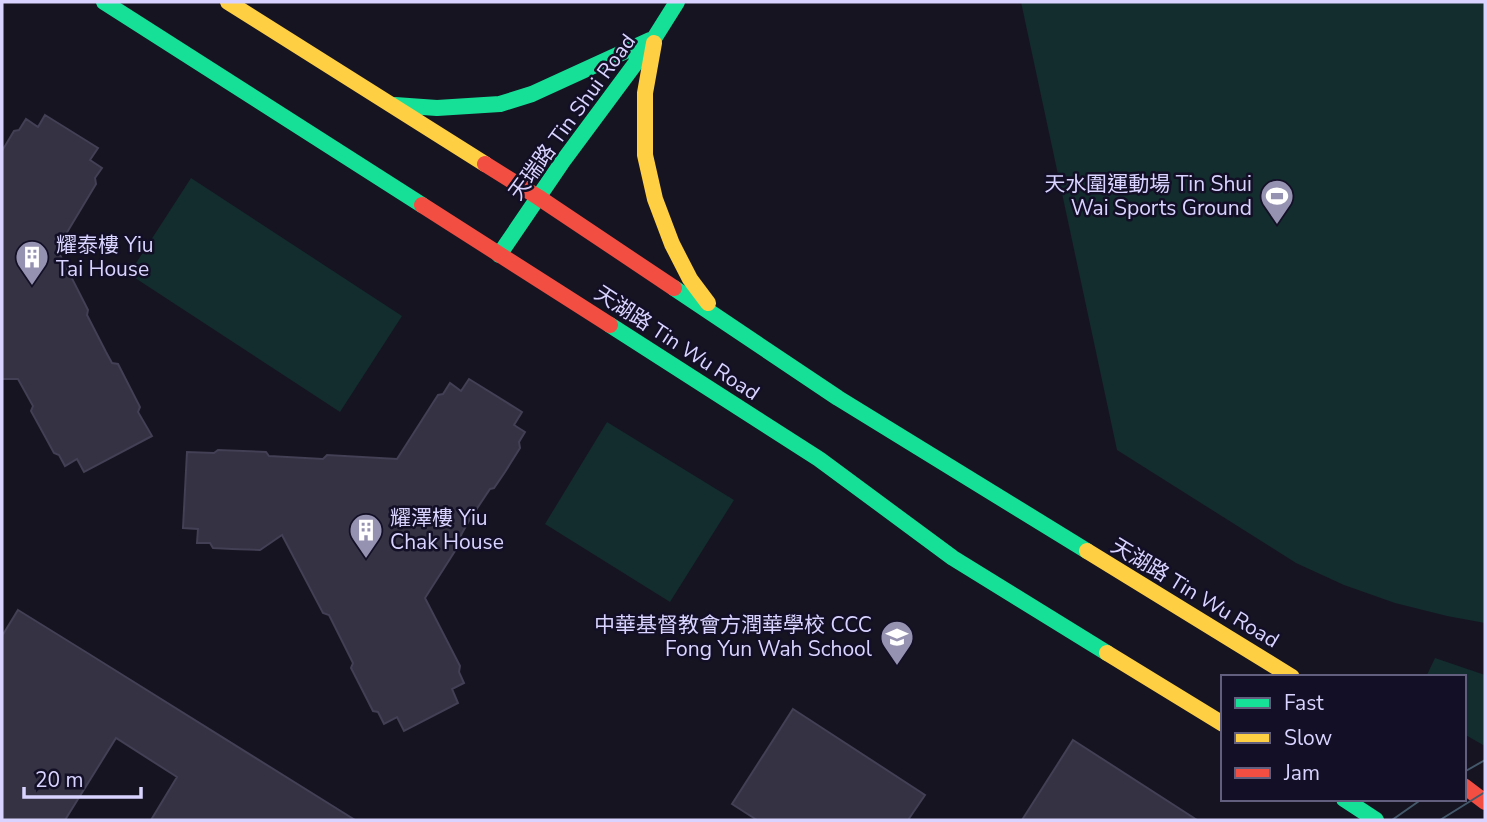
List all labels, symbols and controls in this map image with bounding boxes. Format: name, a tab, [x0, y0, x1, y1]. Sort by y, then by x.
street label: 天瑞路 Tin Shui Road	[502, 28, 642, 206]
place label: 天水圍運動場 Tin Shui Wai Sports Ground	[1044, 170, 1252, 222]
sports icon: 天水圍運動場 Tin Shui Wai Sports Ground	[1258, 177, 1296, 226]
place label: 耀泰樓 Yiu Tai House	[56, 231, 154, 283]
building icon: 耀泰樓 Yiu Tai House	[13, 238, 51, 287]
street label: 天湖路 Tin Wu Road	[589, 279, 765, 407]
place label: 耀澤樓 Yiu Chak House	[390, 504, 504, 556]
building icon: 耀澤樓 Yiu Chak House	[347, 511, 385, 560]
street label: 天湖路 Tin Wu Road	[1106, 532, 1284, 654]
place label: 中華基督教會方潤華學校 CCC Fong Yun Wah School	[594, 611, 873, 663]
school or university icon: 中華基督教會方潤華學校 CCC Fong Yun Wah School	[878, 618, 916, 667]
legend	[1221, 675, 1466, 801]
text: Fast	[1284, 689, 1324, 717]
text: Slow	[1284, 724, 1333, 752]
scale bar	[24, 756, 142, 800]
text: Jam	[1283, 759, 1320, 787]
text: 20 m	[35, 766, 84, 794]

